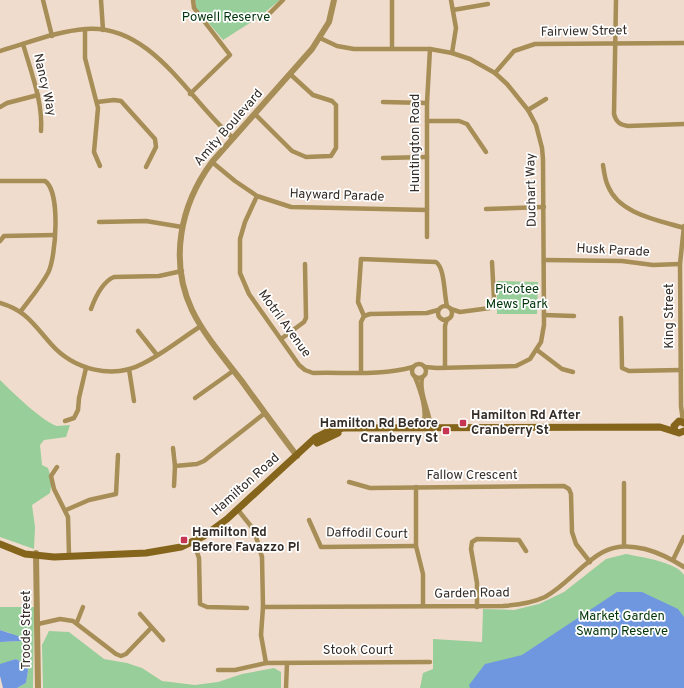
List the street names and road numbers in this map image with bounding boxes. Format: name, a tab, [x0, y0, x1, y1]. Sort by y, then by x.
street label: Fairview Street	[541, 23, 627, 41]
street label: Nancy Way	[29, 52, 59, 118]
street label: Amity Boulevard	[191, 86, 267, 170]
street label: Huntington Road	[408, 94, 424, 192]
street label: Duchart Way	[523, 153, 541, 227]
street label: Hayward Parade	[289, 186, 385, 206]
street label: Husk Parade	[576, 241, 650, 261]
street label: King Street	[662, 283, 678, 349]
street label: Motril Avenue	[254, 287, 314, 361]
street label: Hamilton Road	[209, 450, 283, 520]
street label: Fallow Crescent	[426, 468, 518, 484]
street label: Daffodil Court	[326, 525, 408, 543]
street label: Garden Road	[434, 585, 510, 603]
street label: Troode Street	[19, 590, 35, 670]
street label: Stook Court	[323, 643, 393, 659]

